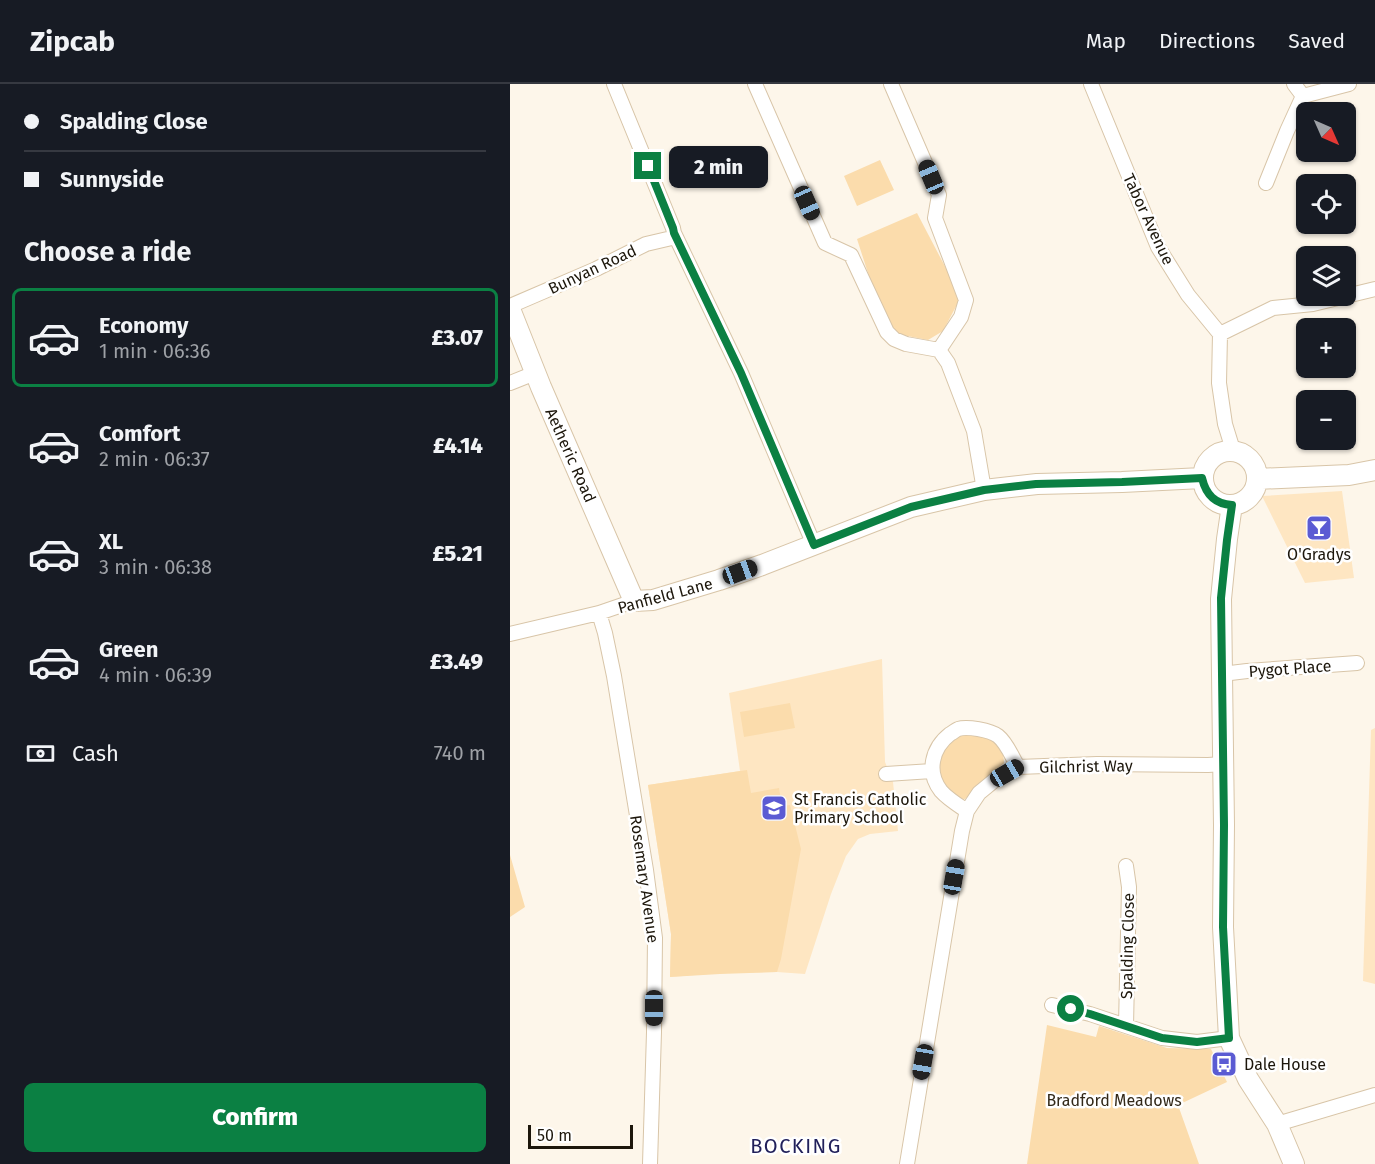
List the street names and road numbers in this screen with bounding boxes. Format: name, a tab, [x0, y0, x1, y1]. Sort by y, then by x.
street label: Tabor Avenue	[1119, 171, 1178, 268]
street label: Bunyan Road	[545, 241, 639, 298]
street label: Aetheric Road	[541, 405, 600, 505]
street label: Panfield Lane	[616, 574, 715, 617]
street label: Pygot Place	[1248, 656, 1332, 681]
street label: Gilchrist Way	[1039, 756, 1133, 777]
street label: Rosemary Avenue	[626, 814, 663, 944]
street label: Spalding Close	[1117, 893, 1138, 999]

